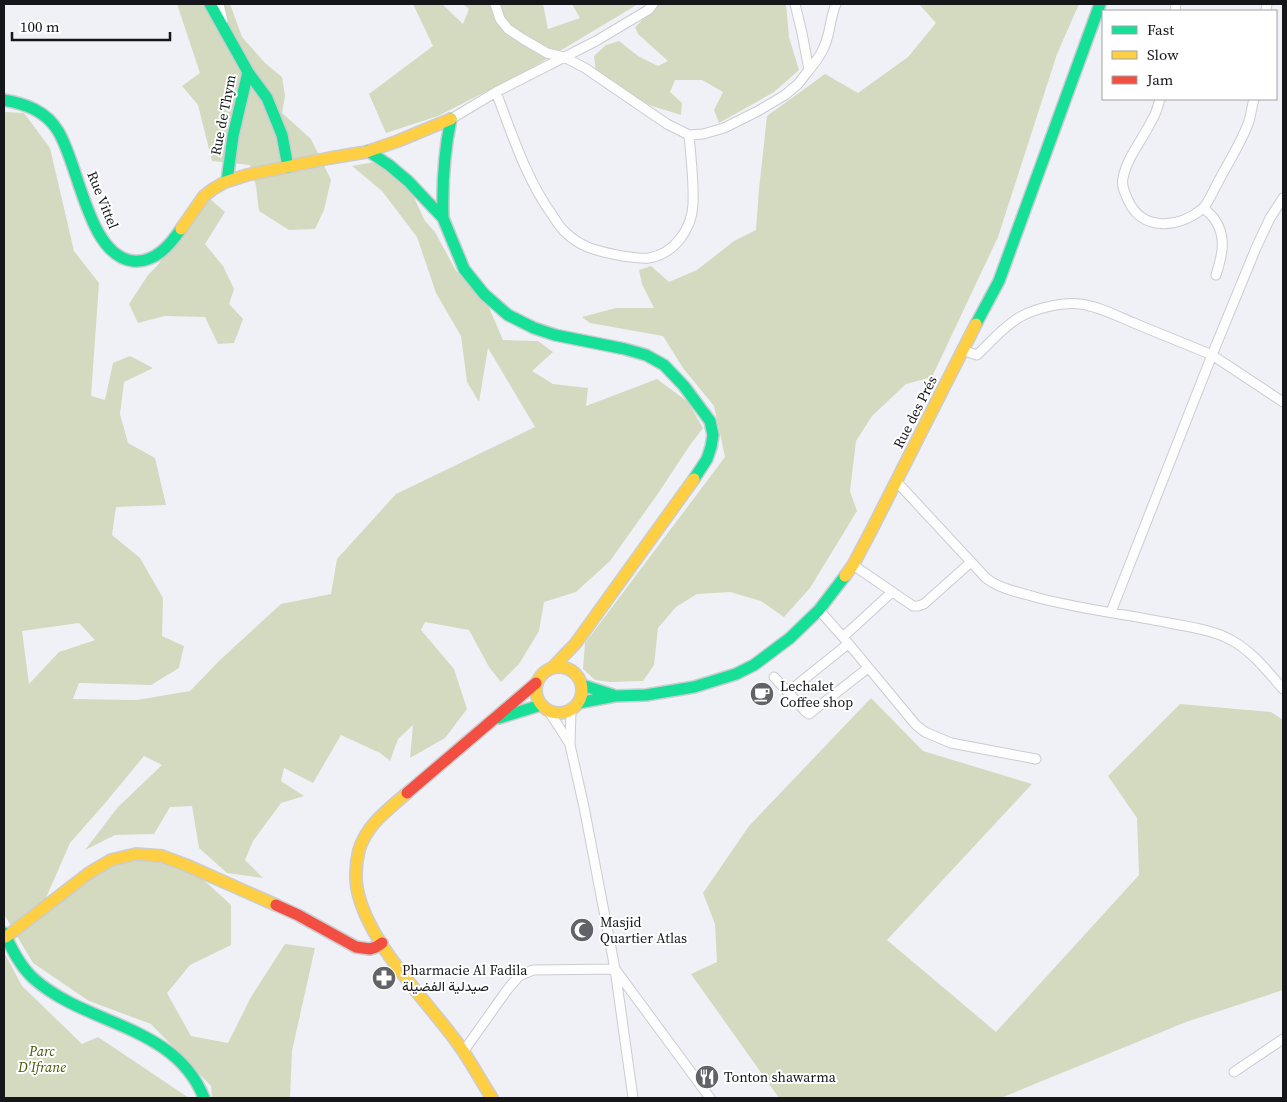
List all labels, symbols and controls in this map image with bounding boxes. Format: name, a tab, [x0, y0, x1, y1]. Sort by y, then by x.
scale bar	[12, 10, 170, 42]
legend	[1102, 10, 1277, 100]
text: 100 m	[20, 16, 60, 37]
text: Fast	[1147, 19, 1174, 40]
text: Slow	[1147, 44, 1179, 65]
text: Jam	[1146, 69, 1174, 90]
street label: Rue de Thym	[205, 73, 241, 157]
street label: Rue Vittel	[82, 168, 124, 232]
street label: Rue des Prés	[888, 372, 942, 452]
place label: Lechalet Coffee shop	[780, 676, 853, 712]
cafe icon: Lechalet Coffee shop	[749, 681, 775, 707]
place label: Masjid Quartier Atlas	[600, 912, 687, 948]
mosque icon: Masjid Quartier Atlas	[569, 917, 595, 943]
place label: Pharmacie Al Fadila صيدلية الفضيلة	[402, 960, 528, 996]
pharmacy icon: Pharmacie Al Fadila صيدلية الفضيلة	[371, 965, 397, 991]
park label: Parc D'Ifrane	[17, 1041, 66, 1077]
restaurant icon: Tonton shawarma	[694, 1064, 720, 1090]
place label: Tonton shawarma	[724, 1067, 837, 1087]

